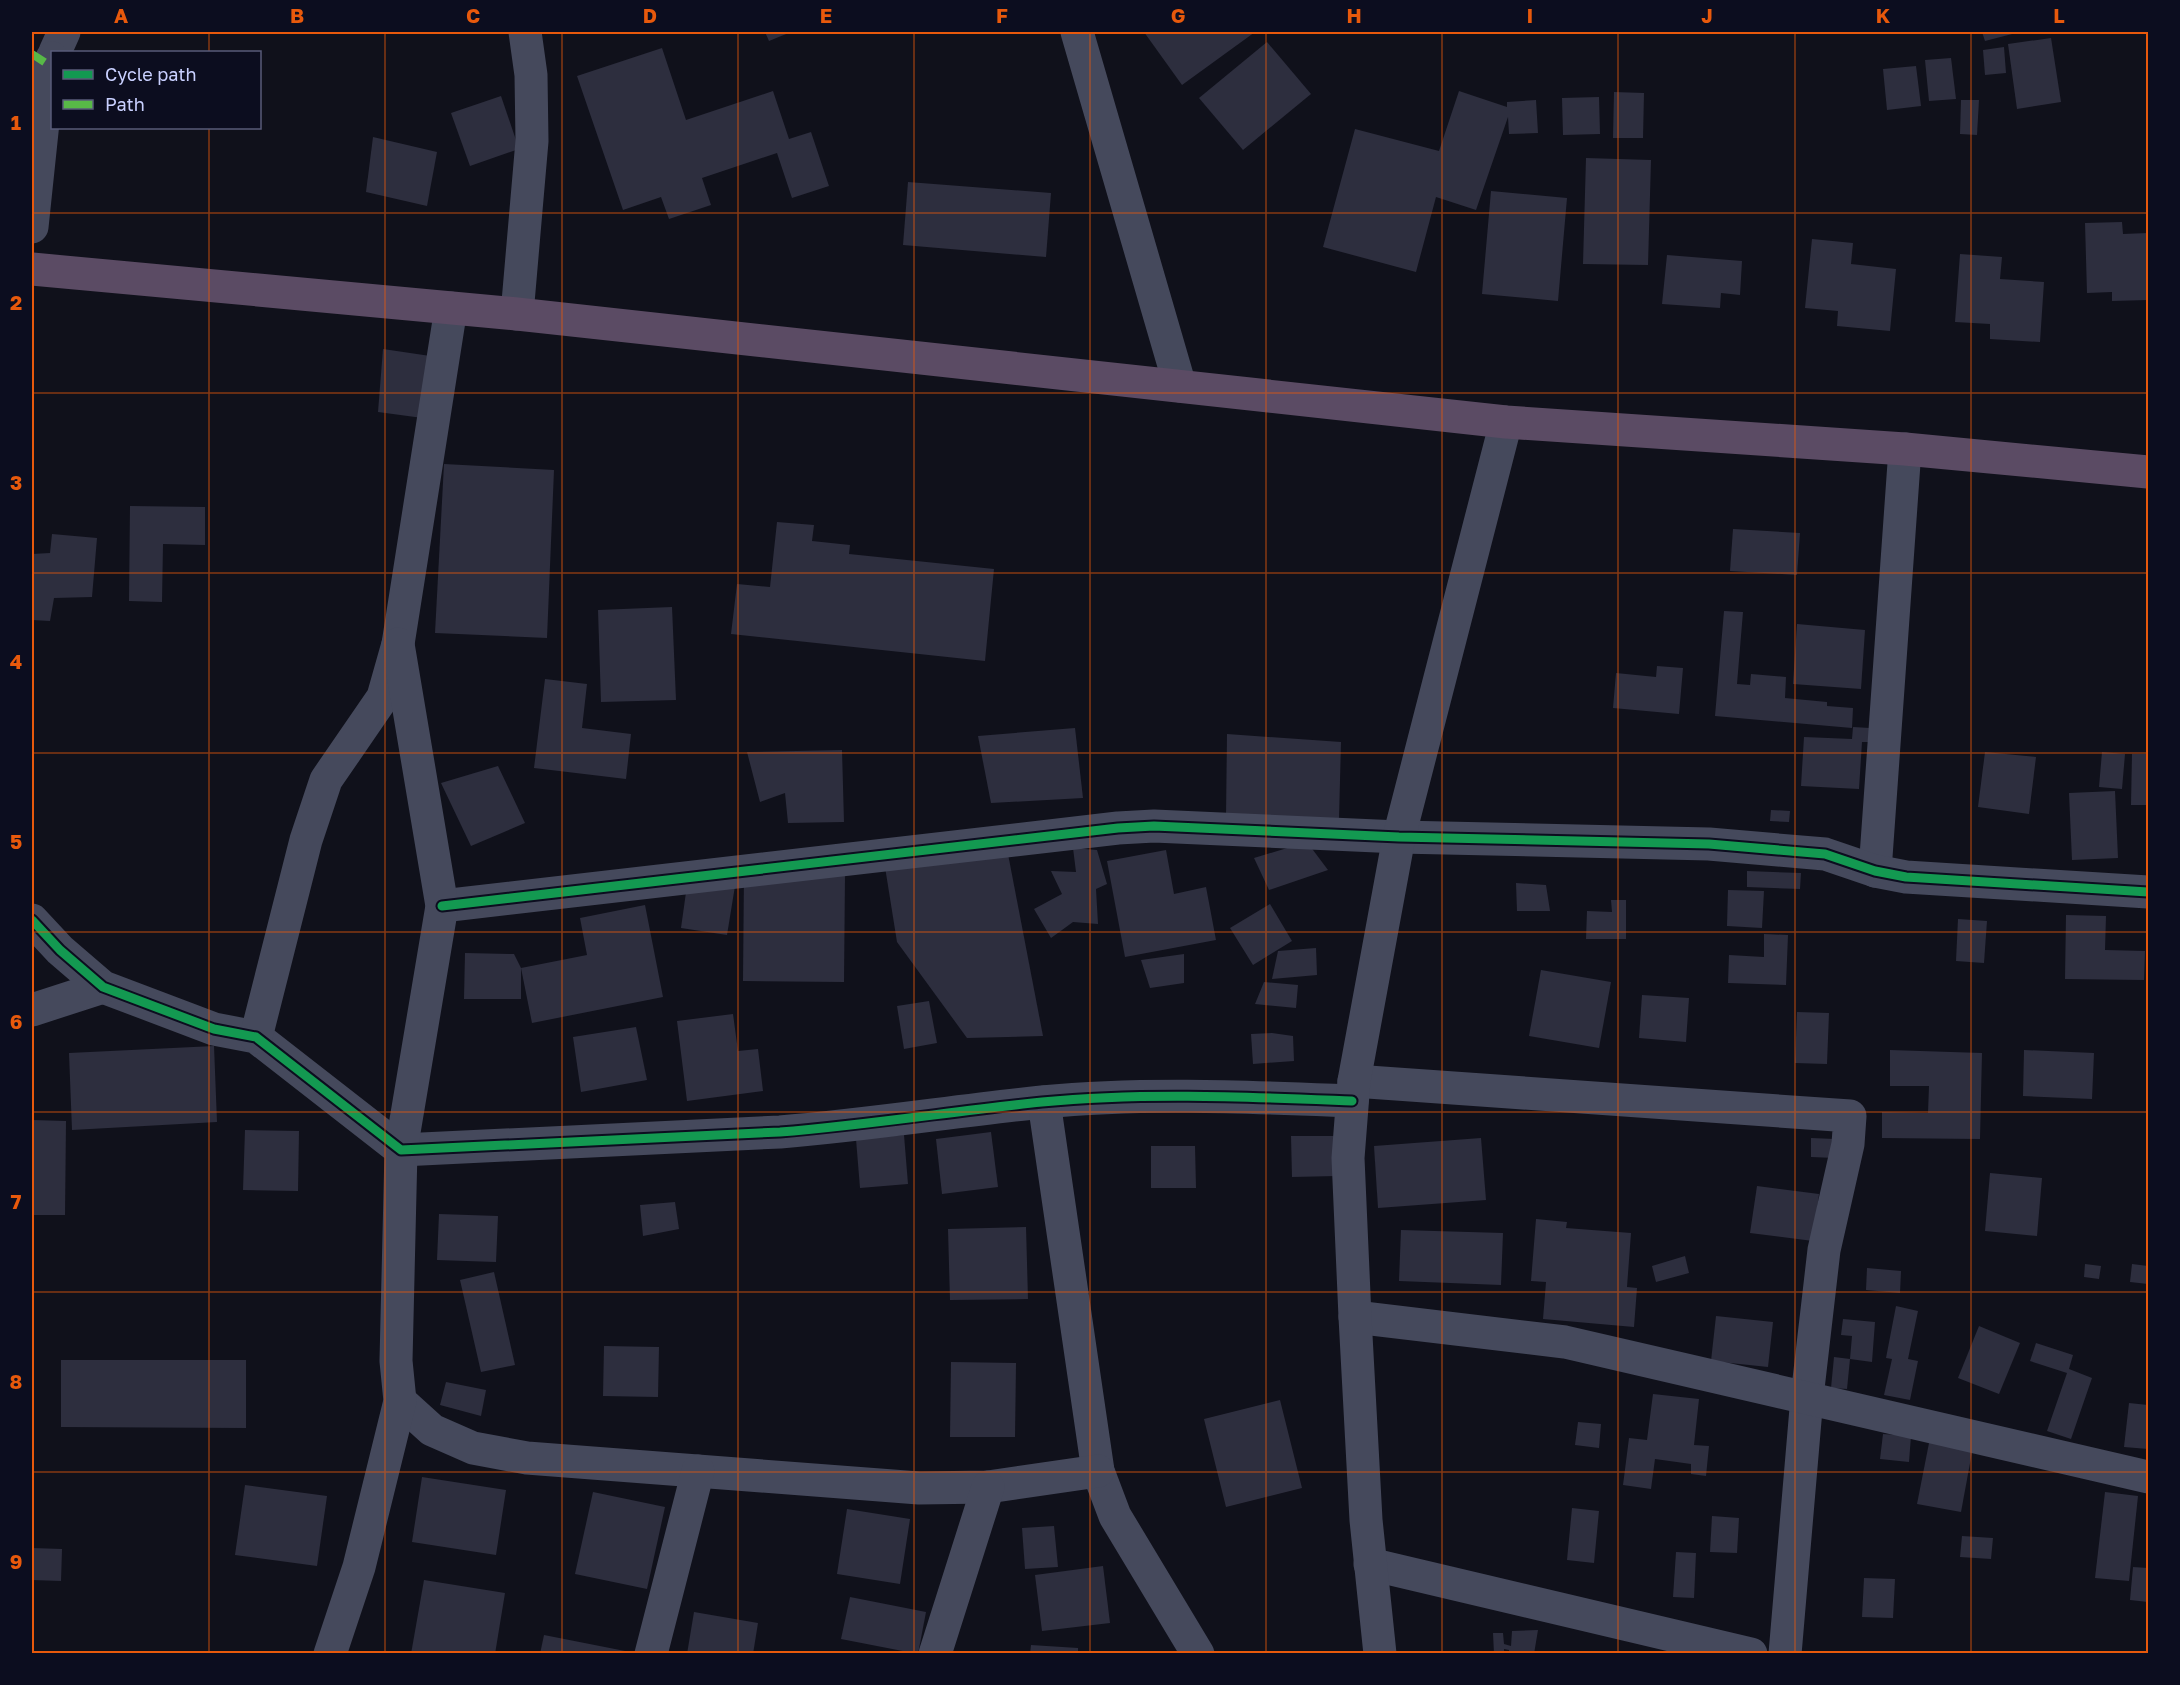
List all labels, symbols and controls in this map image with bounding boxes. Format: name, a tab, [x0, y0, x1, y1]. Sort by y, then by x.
text: A	[114, 3, 128, 27]
text: B	[290, 3, 304, 27]
text: C	[466, 3, 480, 27]
text: D	[643, 3, 657, 27]
text: E	[820, 3, 832, 27]
text: F	[996, 3, 1008, 27]
text: G	[1171, 3, 1185, 27]
text: H	[1346, 3, 1362, 27]
text: I	[1527, 3, 1533, 27]
text: J	[1701, 3, 1713, 27]
text: K	[1876, 3, 1891, 27]
text: L	[2053, 3, 2065, 27]
legend	[51, 51, 261, 129]
text: Cycle path	[105, 63, 197, 85]
text: Path	[105, 93, 145, 115]
text: 1	[11, 110, 21, 134]
text: 2	[10, 290, 22, 314]
text: 3	[10, 470, 22, 494]
text: 4	[10, 649, 22, 673]
text: 5	[10, 829, 22, 853]
text: 6	[10, 1009, 22, 1033]
text: 7	[11, 1189, 22, 1213]
text: 8	[10, 1369, 22, 1393]
text: 9	[10, 1549, 22, 1573]

